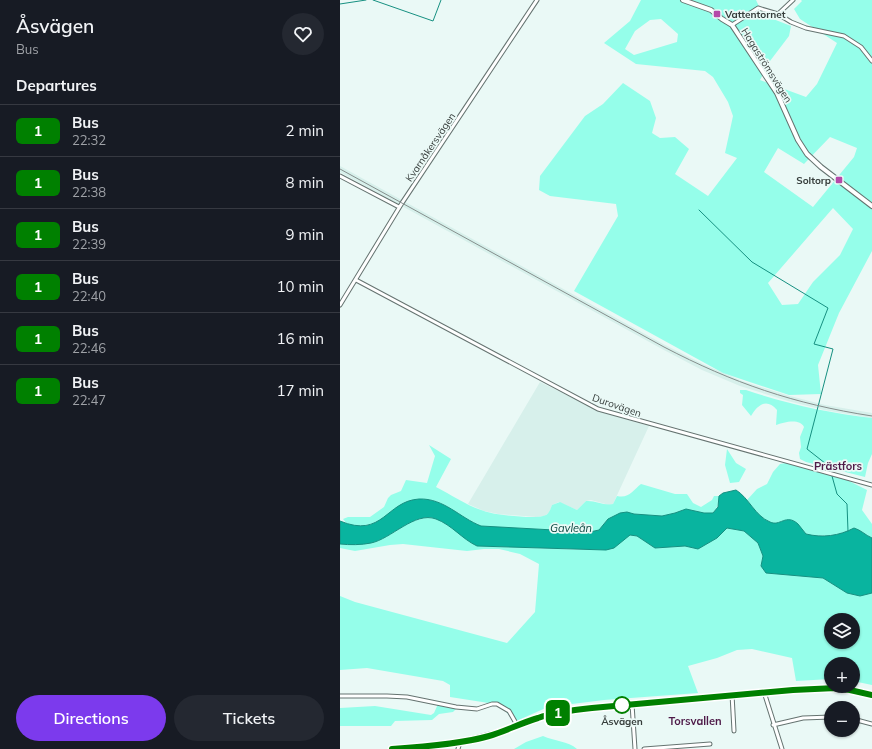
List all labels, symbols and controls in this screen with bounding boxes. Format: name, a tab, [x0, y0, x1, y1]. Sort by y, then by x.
place label: Vattentornet	[724, 8, 786, 21]
marker: Vattentornet	[712, 9, 722, 19]
button: heart	[282, 13, 324, 55]
text: Åsvägen	[16, 14, 94, 38]
street label: Hagaströmsvägen	[738, 26, 795, 105]
text: Bus	[16, 41, 39, 57]
text: Departures	[16, 76, 97, 95]
street label: Kvarnåkersvägen	[403, 110, 458, 184]
text: Bus	[72, 113, 99, 132]
text: 2 min	[286, 121, 324, 140]
text: 1	[34, 122, 42, 140]
text: 22:32	[72, 132, 106, 148]
text: Bus	[72, 165, 99, 184]
text: 8 min	[286, 173, 324, 192]
text: 1	[34, 174, 42, 192]
place label: Soltorp	[796, 174, 831, 187]
marker: Soltorp	[834, 175, 844, 185]
text: 22:38	[72, 184, 106, 200]
text: Bus	[72, 217, 99, 236]
text: 9 min	[286, 225, 324, 244]
text: 1	[34, 226, 42, 244]
text: 22:39	[72, 236, 106, 252]
text: Bus	[72, 269, 99, 288]
text: 10 min	[277, 277, 324, 296]
text: 1	[34, 278, 42, 296]
text: 22:40	[72, 288, 106, 304]
text: Bus	[72, 321, 99, 340]
text: 16 min	[277, 329, 324, 348]
text: 1	[34, 330, 42, 348]
text: 22:46	[72, 340, 106, 356]
text: Bus	[72, 373, 99, 392]
text: 17 min	[277, 381, 324, 400]
text: 1	[34, 382, 42, 400]
street label: Durovägen	[591, 391, 643, 420]
text: 22:47	[72, 392, 106, 408]
district label: Prästfors	[814, 459, 863, 473]
water label: Gavleån	[550, 521, 592, 535]
map controls	[824, 613, 860, 737]
button: layers	[824, 613, 860, 649]
button: +	[824, 657, 860, 693]
button: Directions	[16, 695, 166, 741]
button: Tickets	[174, 695, 324, 741]
marker: Åsvägen	[613, 696, 631, 714]
line badge: 1	[545, 700, 571, 726]
button: −	[824, 701, 860, 737]
text: 1	[554, 704, 562, 722]
district label: Torsvallen	[668, 714, 722, 728]
place label: Åsvägen	[601, 715, 643, 728]

